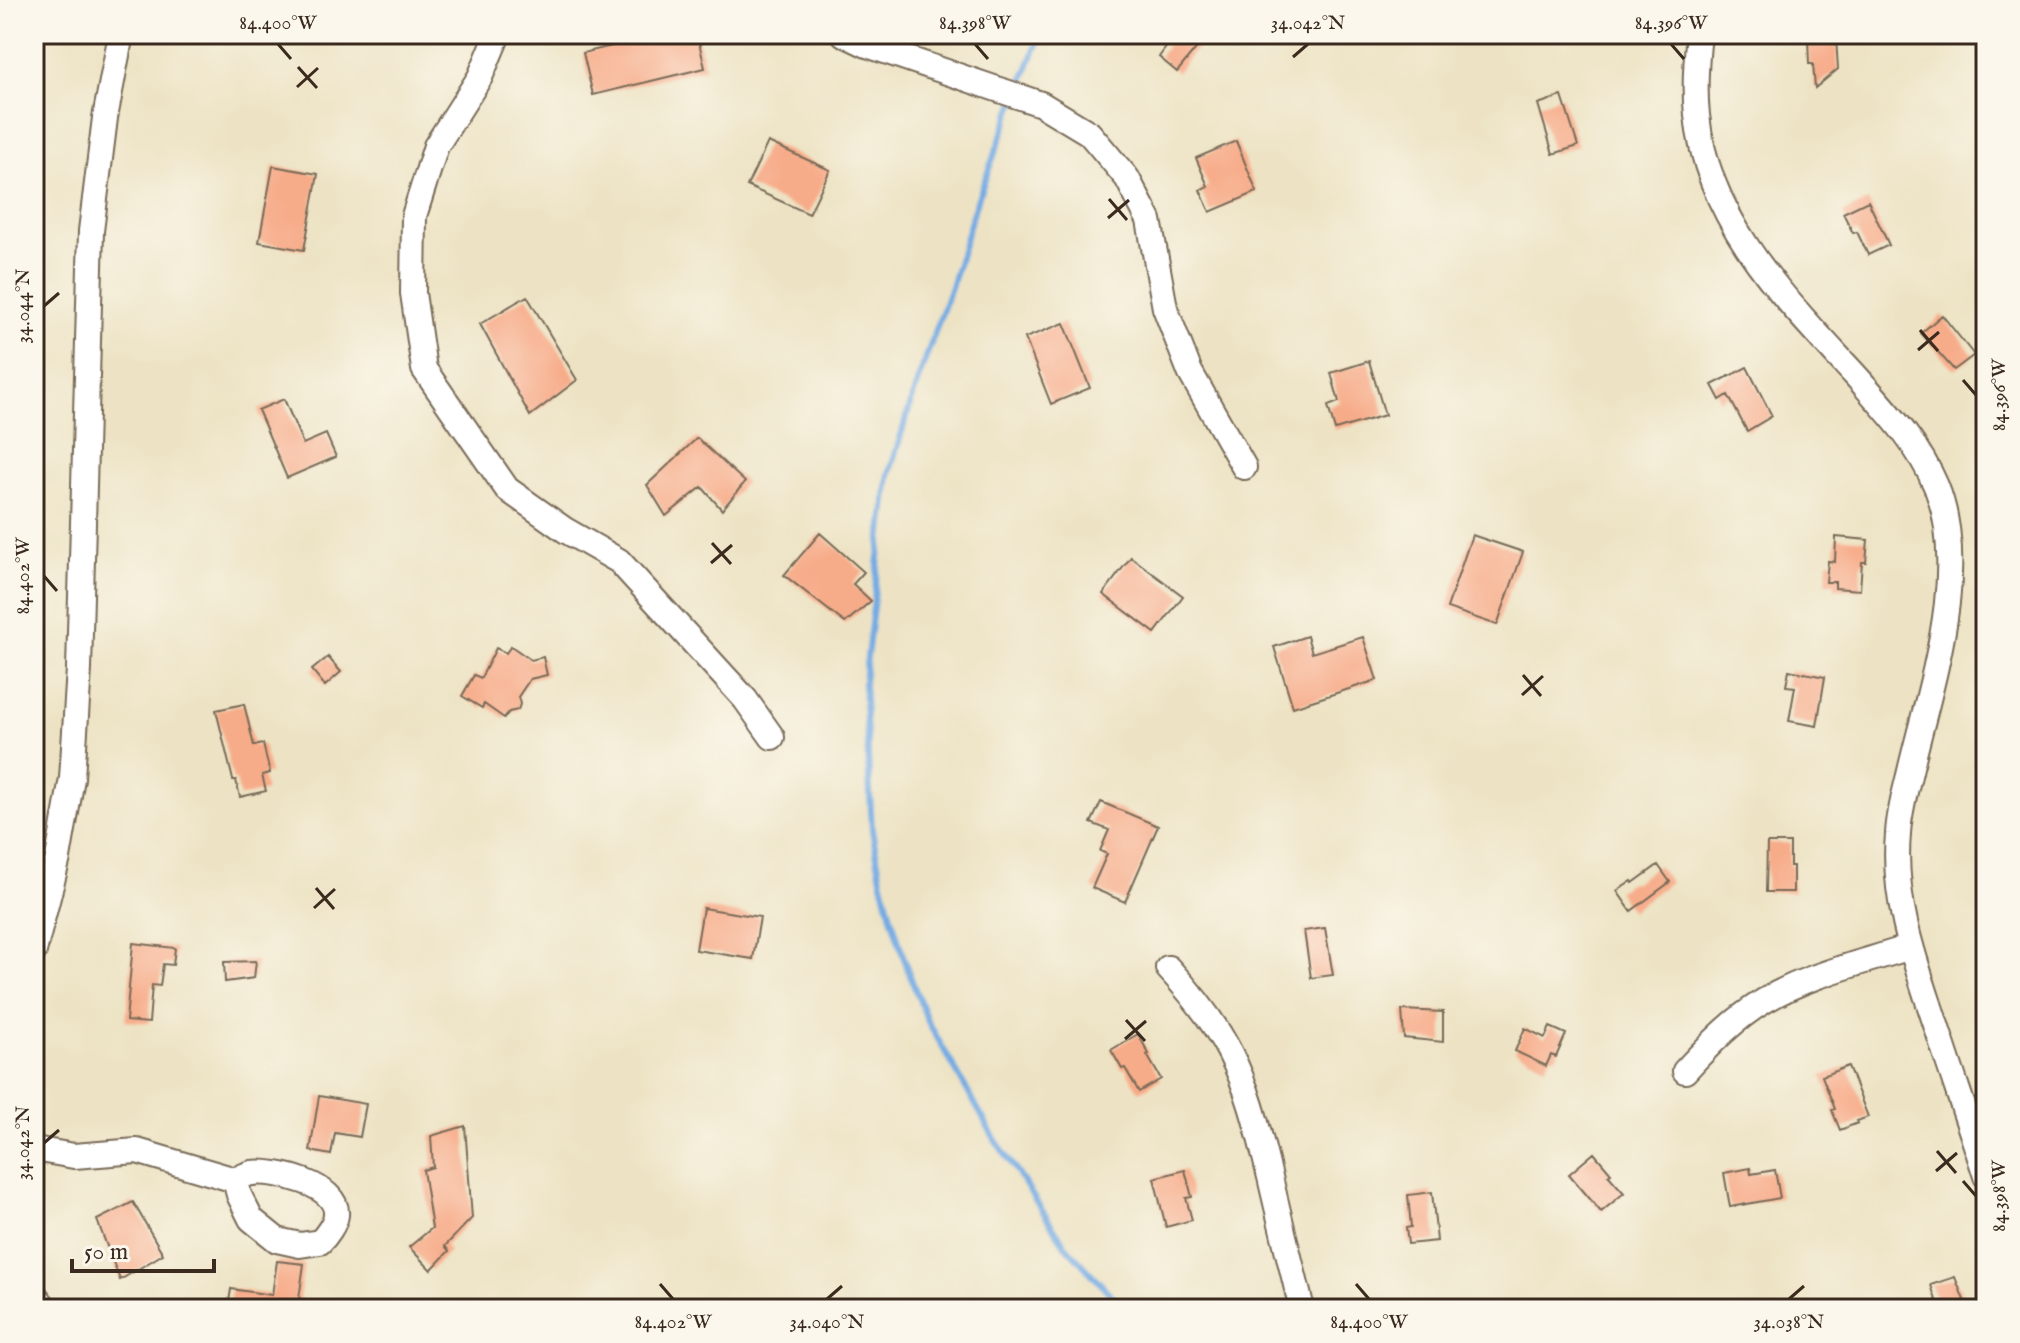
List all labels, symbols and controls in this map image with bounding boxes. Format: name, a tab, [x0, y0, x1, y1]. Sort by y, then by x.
text: 84.400°W	[239, 11, 318, 36]
text: 84.398°W	[939, 11, 1012, 36]
text: 34.042°N	[1271, 11, 1345, 36]
text: 84.396°W	[1635, 11, 1708, 36]
text: 34.044°N	[11, 268, 36, 344]
text: 84.396°W	[1987, 358, 2012, 431]
text: 84.402°W	[11, 537, 36, 614]
text: 34.042°N	[11, 1106, 36, 1180]
text: 84.398°W	[1987, 1159, 2012, 1232]
scale bar	[72, 1223, 214, 1273]
text: 50 m	[84, 1237, 128, 1268]
text: 84.402°W	[635, 1310, 712, 1335]
text: 34.040°N	[789, 1310, 865, 1335]
text: 84.400°W	[1330, 1310, 1409, 1335]
text: 34.038°N	[1754, 1310, 1824, 1335]

